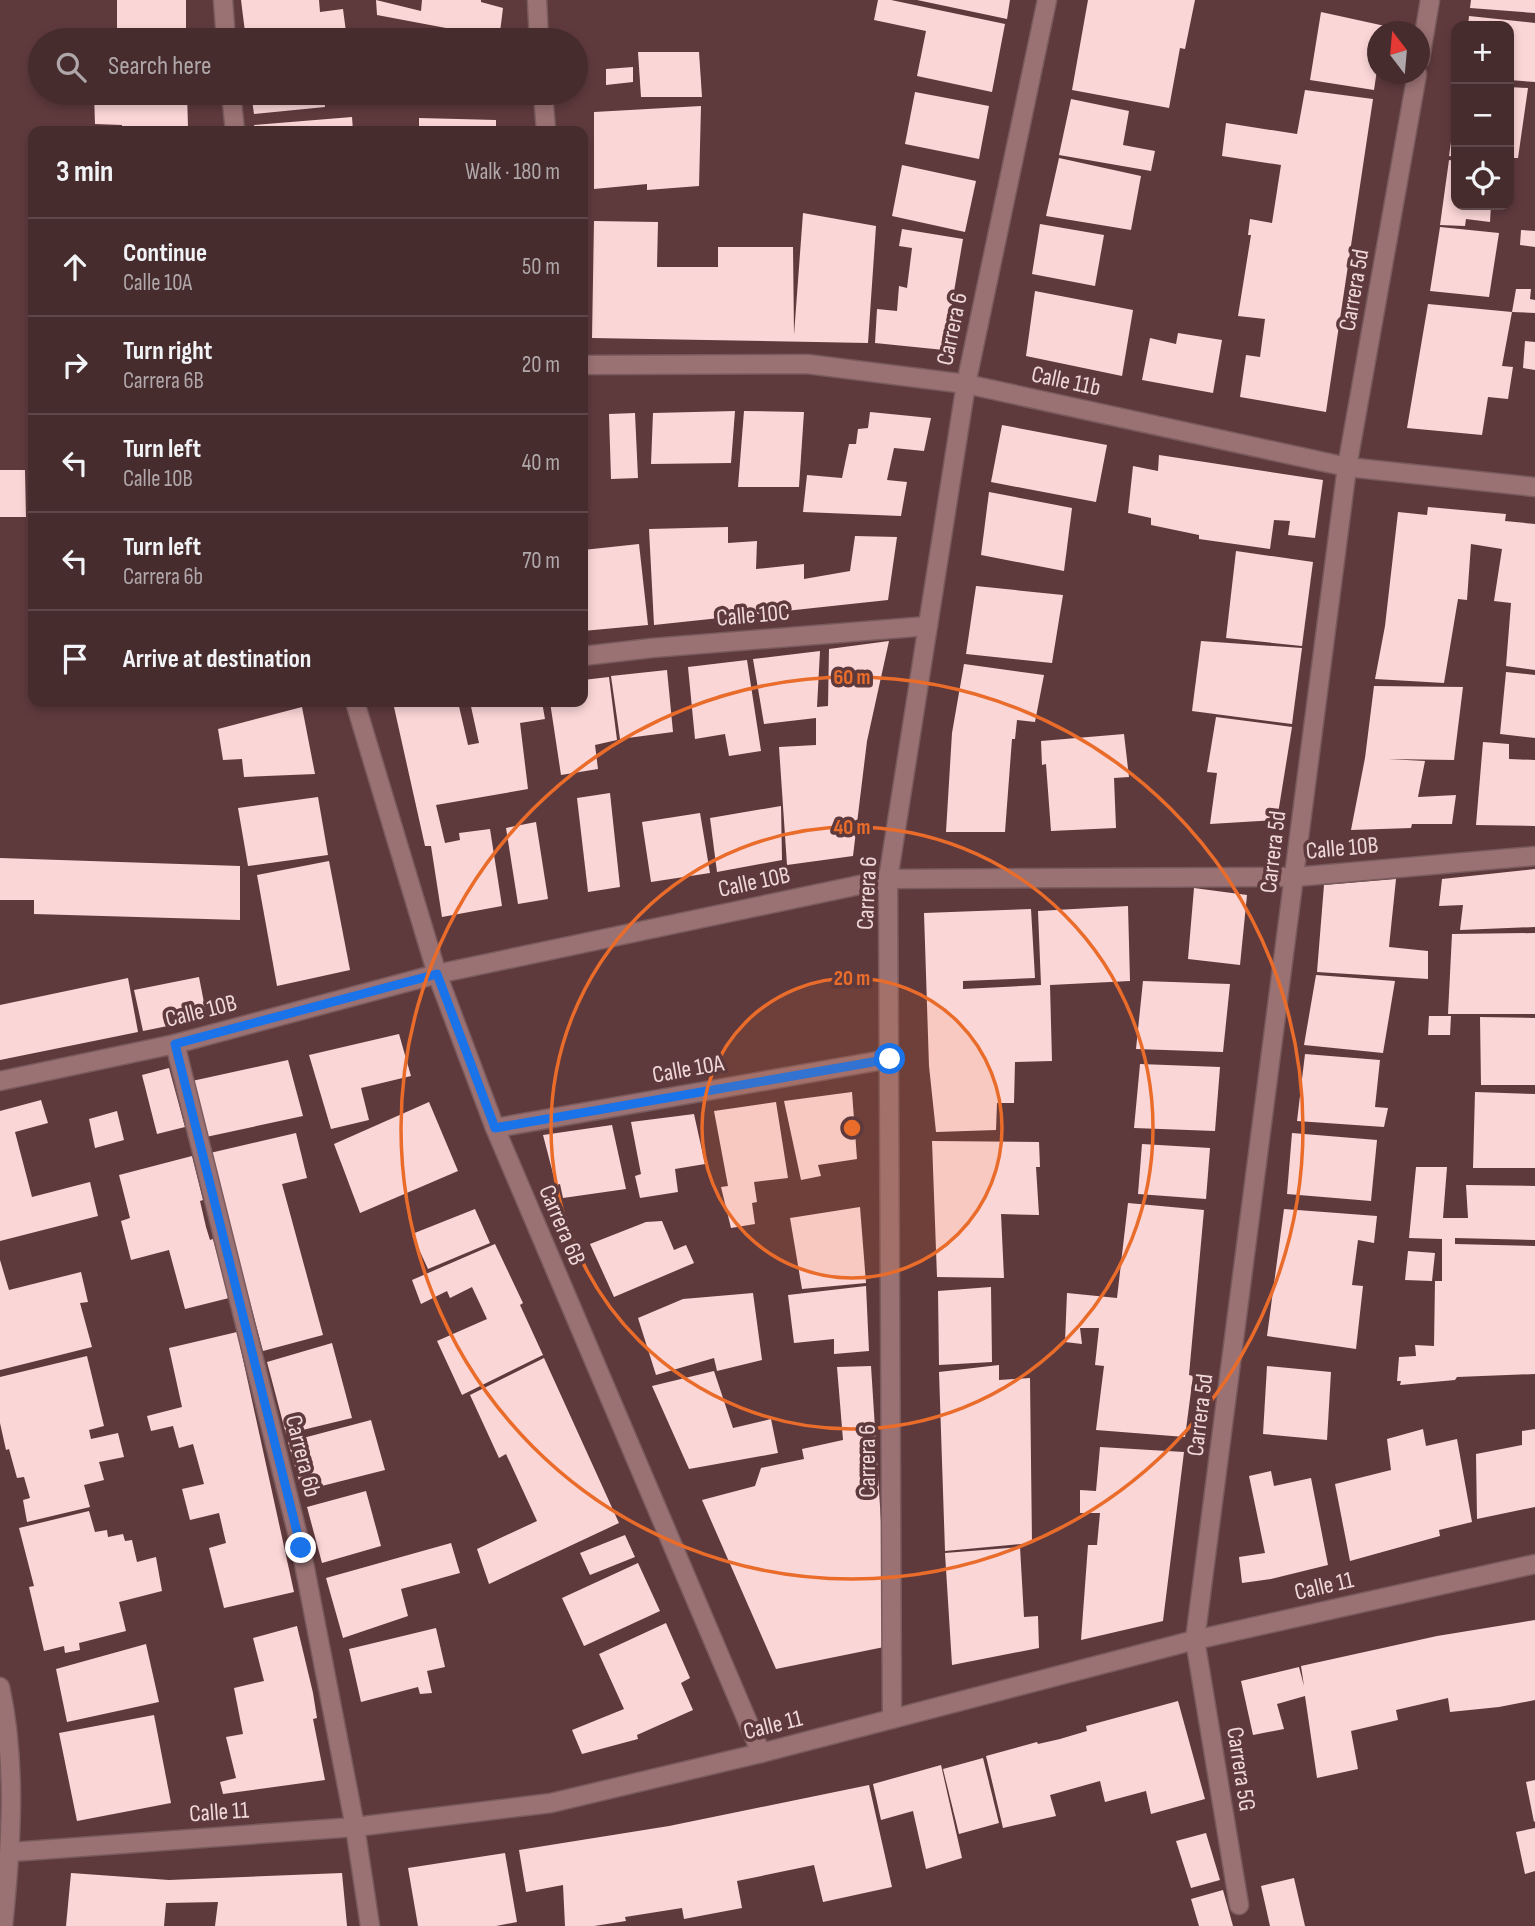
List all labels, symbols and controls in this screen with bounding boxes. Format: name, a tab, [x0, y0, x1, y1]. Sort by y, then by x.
north arrow	[1367, 21, 1430, 84]
map controls	[1451, 21, 1514, 210]
button: +	[1451, 21, 1514, 84]
search box	[28, 28, 588, 105]
icon: search	[52, 48, 90, 86]
text: Search here	[108, 51, 211, 82]
button: −	[1451, 84, 1514, 147]
button: locate	[1451, 147, 1514, 210]
text: 3 min	[56, 154, 113, 190]
text: Walk · 180 m	[465, 158, 560, 186]
text: Continue	[123, 238, 207, 269]
street label: Carrera 5d	[1333, 247, 1375, 333]
icon: ahead	[56, 248, 94, 286]
text: 50 m	[522, 253, 560, 281]
text: Calle 10A	[123, 269, 192, 297]
street label: Carrera 6	[930, 290, 974, 368]
text: Turn right	[123, 336, 212, 367]
icon: right	[56, 346, 94, 384]
text: 20 m	[522, 351, 560, 379]
street label: Calle 11b	[1029, 360, 1103, 402]
text: Carrera 6B	[123, 367, 204, 395]
text: Turn left	[123, 434, 201, 465]
icon: left	[56, 444, 94, 482]
text: 40 m	[522, 449, 560, 477]
text: Calle 10B	[123, 465, 193, 493]
text: Turn left	[123, 532, 201, 563]
icon: left	[56, 542, 94, 580]
text: 70 m	[522, 547, 560, 575]
text: Carrera 6b	[123, 563, 203, 591]
street label: Calle 10C	[715, 597, 791, 633]
icon: arrive	[56, 640, 94, 678]
text: Arrive at destination	[123, 644, 311, 675]
text: 60 m	[833, 665, 871, 690]
street label: Carrera 5d	[1254, 809, 1292, 895]
text: 40 m	[834, 815, 870, 840]
street label: Calle 10B	[1305, 830, 1379, 866]
street label: Carrera 6	[851, 855, 883, 931]
street label: Calle 10B	[715, 860, 793, 904]
text: 20 m	[834, 966, 870, 991]
street label: Calle 10B	[162, 988, 240, 1034]
route start	[874, 1043, 905, 1074]
street label: Calle 10A	[650, 1048, 727, 1090]
centre of rings	[840, 1116, 864, 1140]
street label: Carrera 6B	[532, 1181, 592, 1269]
street label: Carrera 5d	[1181, 1372, 1219, 1458]
street label: Carrera 6b	[279, 1412, 327, 1500]
street label: Carrera 6	[853, 1424, 882, 1498]
route end	[285, 1532, 316, 1563]
street label: Calle 11	[1292, 1565, 1357, 1607]
street label: Calle 11	[741, 1704, 806, 1746]
street label: Carrera 5G	[1220, 1725, 1262, 1813]
street label: Calle 11	[188, 1795, 250, 1829]

